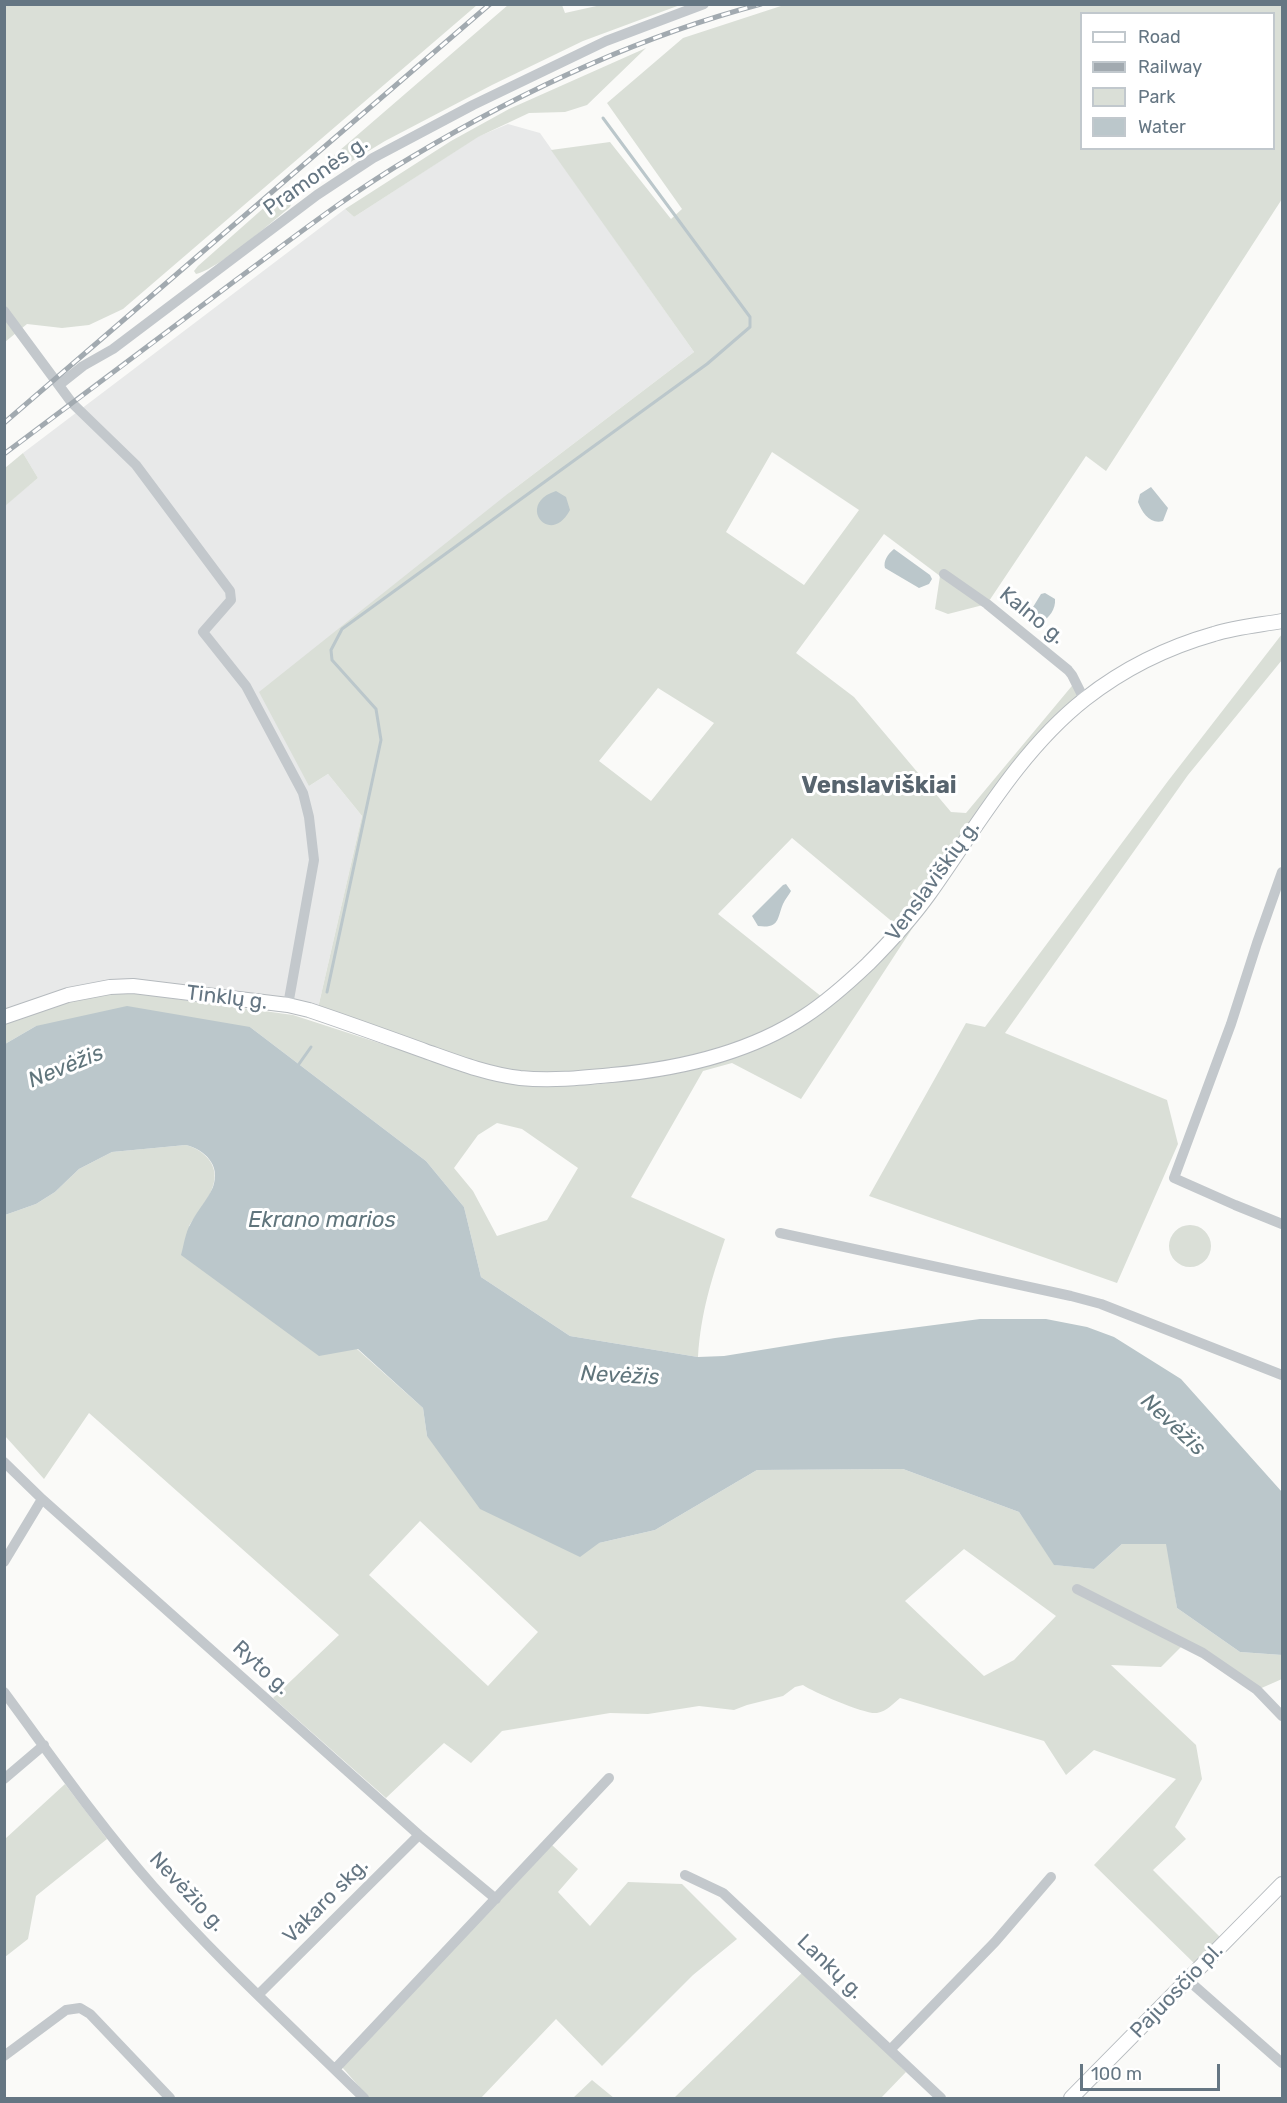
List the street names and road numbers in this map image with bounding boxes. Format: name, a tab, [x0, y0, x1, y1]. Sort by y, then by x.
street label: Pramonės g.	[259, 131, 373, 221]
street label: Kalno g.	[994, 582, 1070, 650]
street label: Venslaviškių g.	[881, 816, 985, 946]
street label: Tinklų g.	[185, 981, 269, 1015]
street label: Ryto g.	[227, 1636, 295, 1700]
street label: Nevėžio g.	[144, 1847, 230, 1937]
street label: Vakaro skg.	[278, 1853, 374, 1949]
street label: Lankų g.	[792, 1929, 868, 2005]
street label: Pajuosčio pl.	[1125, 1938, 1229, 2044]

